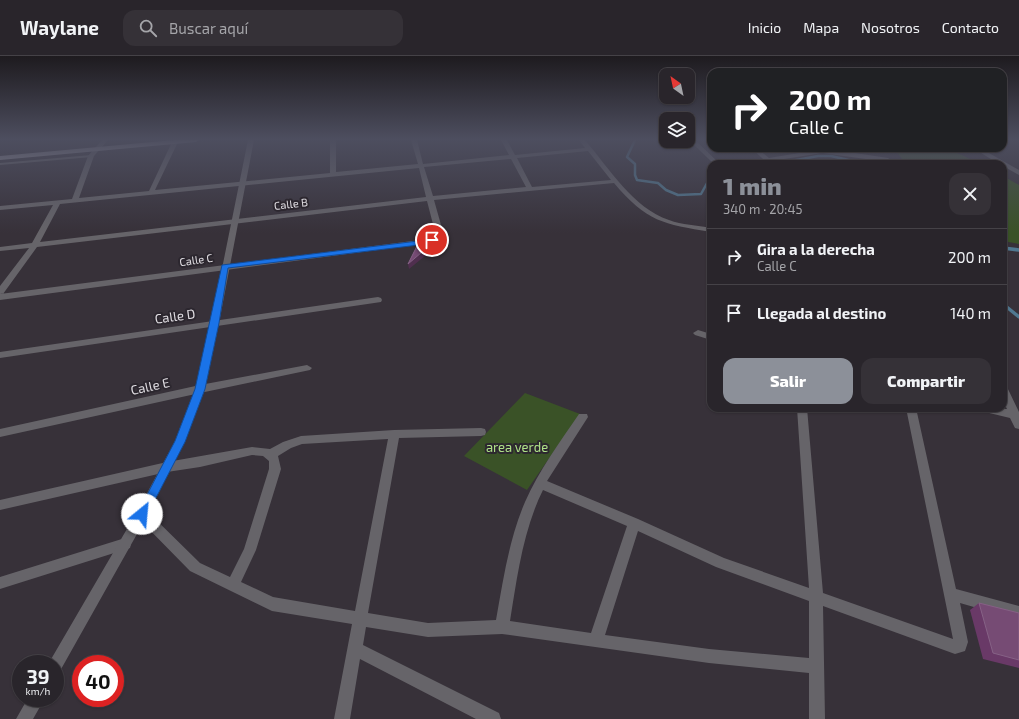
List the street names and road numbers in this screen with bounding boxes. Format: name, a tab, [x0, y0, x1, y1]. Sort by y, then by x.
street label: Calle B	[273, 195, 309, 212]
street label: Calle C	[178, 251, 213, 268]
street label: Calle D	[154, 305, 196, 327]
street label: Calle E	[129, 374, 171, 398]

